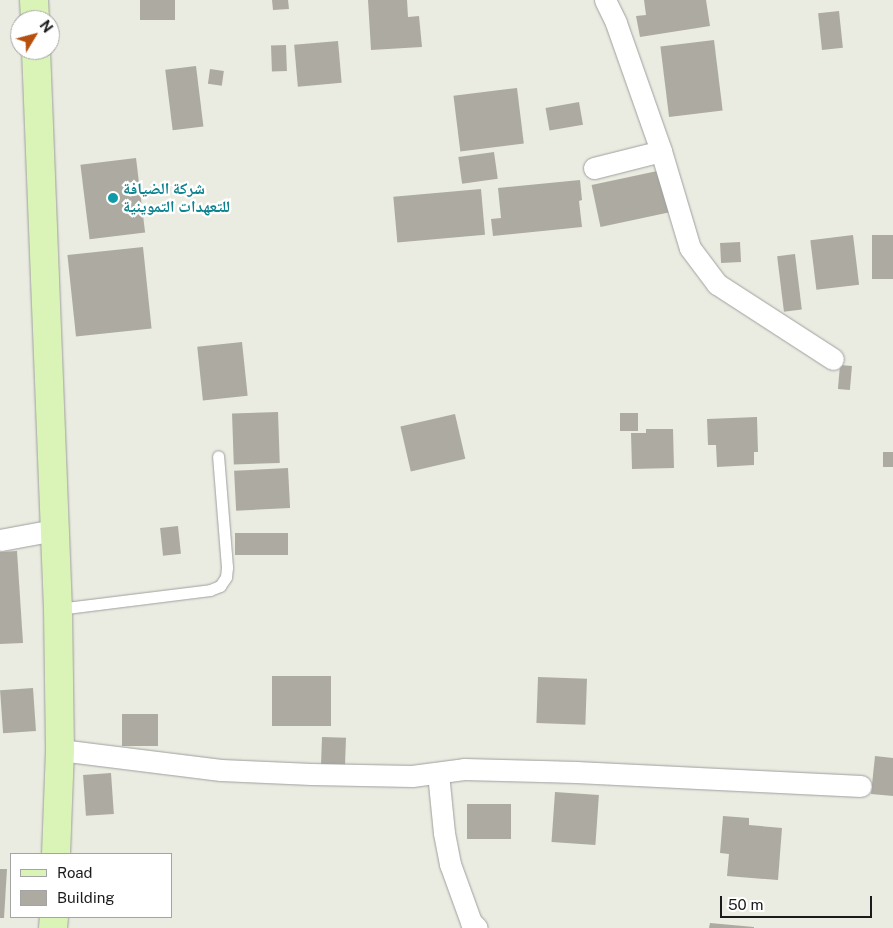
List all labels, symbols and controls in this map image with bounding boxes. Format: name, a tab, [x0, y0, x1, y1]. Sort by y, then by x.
north arrow	[10, 10, 60, 60]
text: N	[36, 17, 56, 36]
place label: شركة الضيافة للتعهدات التموينية	[123, 179, 230, 217]
marker: شركة الضيافة للتعهدات التموينية	[107, 192, 119, 204]
legend	[10, 853, 172, 918]
text: Road	[57, 864, 93, 881]
scale bar	[723, 886, 876, 918]
text: Building	[57, 889, 115, 906]
text: 50 m	[728, 896, 763, 913]

